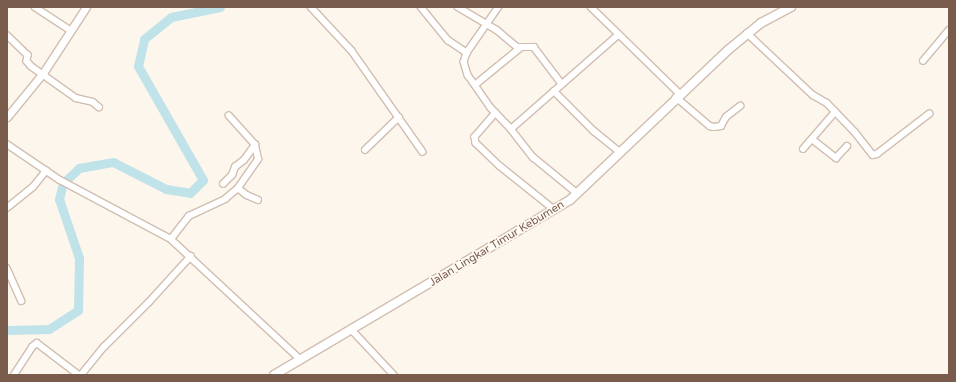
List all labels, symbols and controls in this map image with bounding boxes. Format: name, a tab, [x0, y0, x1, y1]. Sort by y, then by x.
street label: Jalan Lingkar Timur Kebumen	[427, 198, 567, 290]

